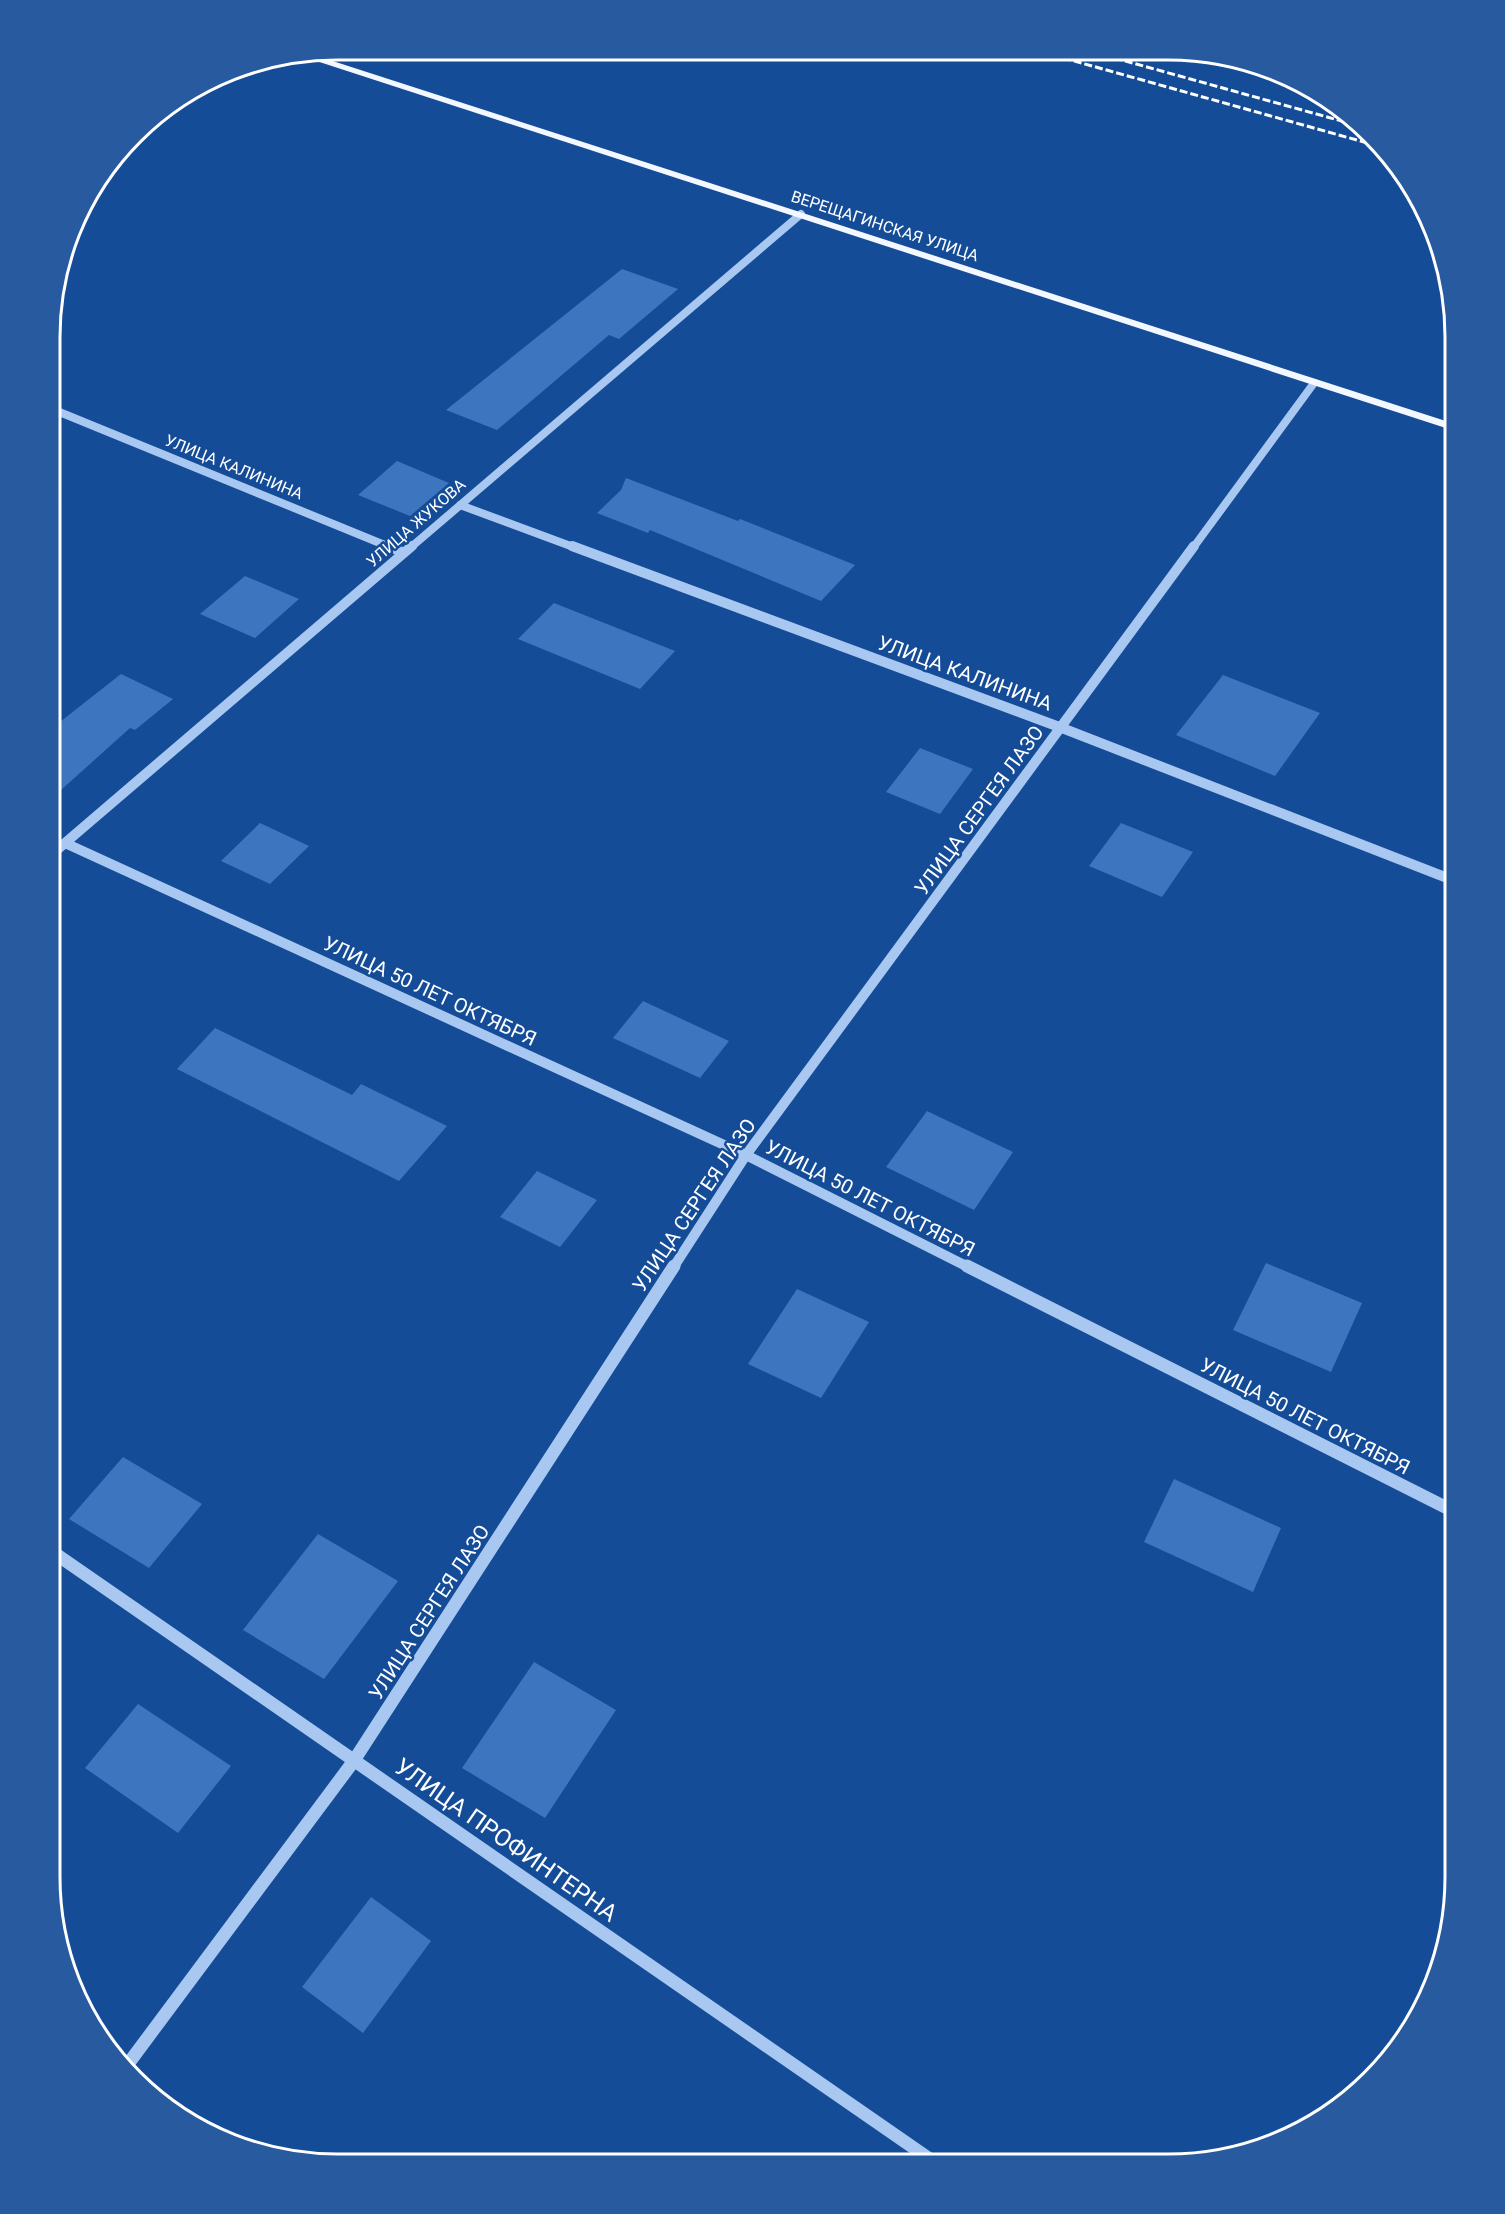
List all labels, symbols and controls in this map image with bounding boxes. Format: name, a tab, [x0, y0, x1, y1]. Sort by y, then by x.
street label: ВЕРЕЩАГИНСКАЯ УЛИЦА	[789, 187, 982, 265]
street label: УЛИЦА КАЛИНИНА	[162, 431, 306, 504]
street label: УЛИЦА ЖУКОВА	[363, 475, 470, 571]
street label: УЛИЦА КАЛИНИНА	[875, 630, 1055, 716]
street label: УЛИЦА СЕРГЕЯ ЛАЗО	[909, 721, 1049, 899]
street label: УЛИЦА 50 ЛЕТ ОКТЯБРЯ	[320, 931, 540, 1051]
street label: УЛИЦА СЕРГЕЯ ЛАЗО	[627, 1114, 761, 1296]
street label: УЛИЦА 50 ЛЕТ ОКТЯБРЯ	[761, 1135, 979, 1261]
street label: УЛИЦА 50 ЛЕТ ОКТЯБРЯ	[1196, 1353, 1414, 1479]
street label: УЛИЦА СЕРГЕЯ ЛАЗО	[364, 1520, 494, 1704]
street label: УЛИЦА ПРОФИНТЕРНА	[389, 1752, 623, 1928]

